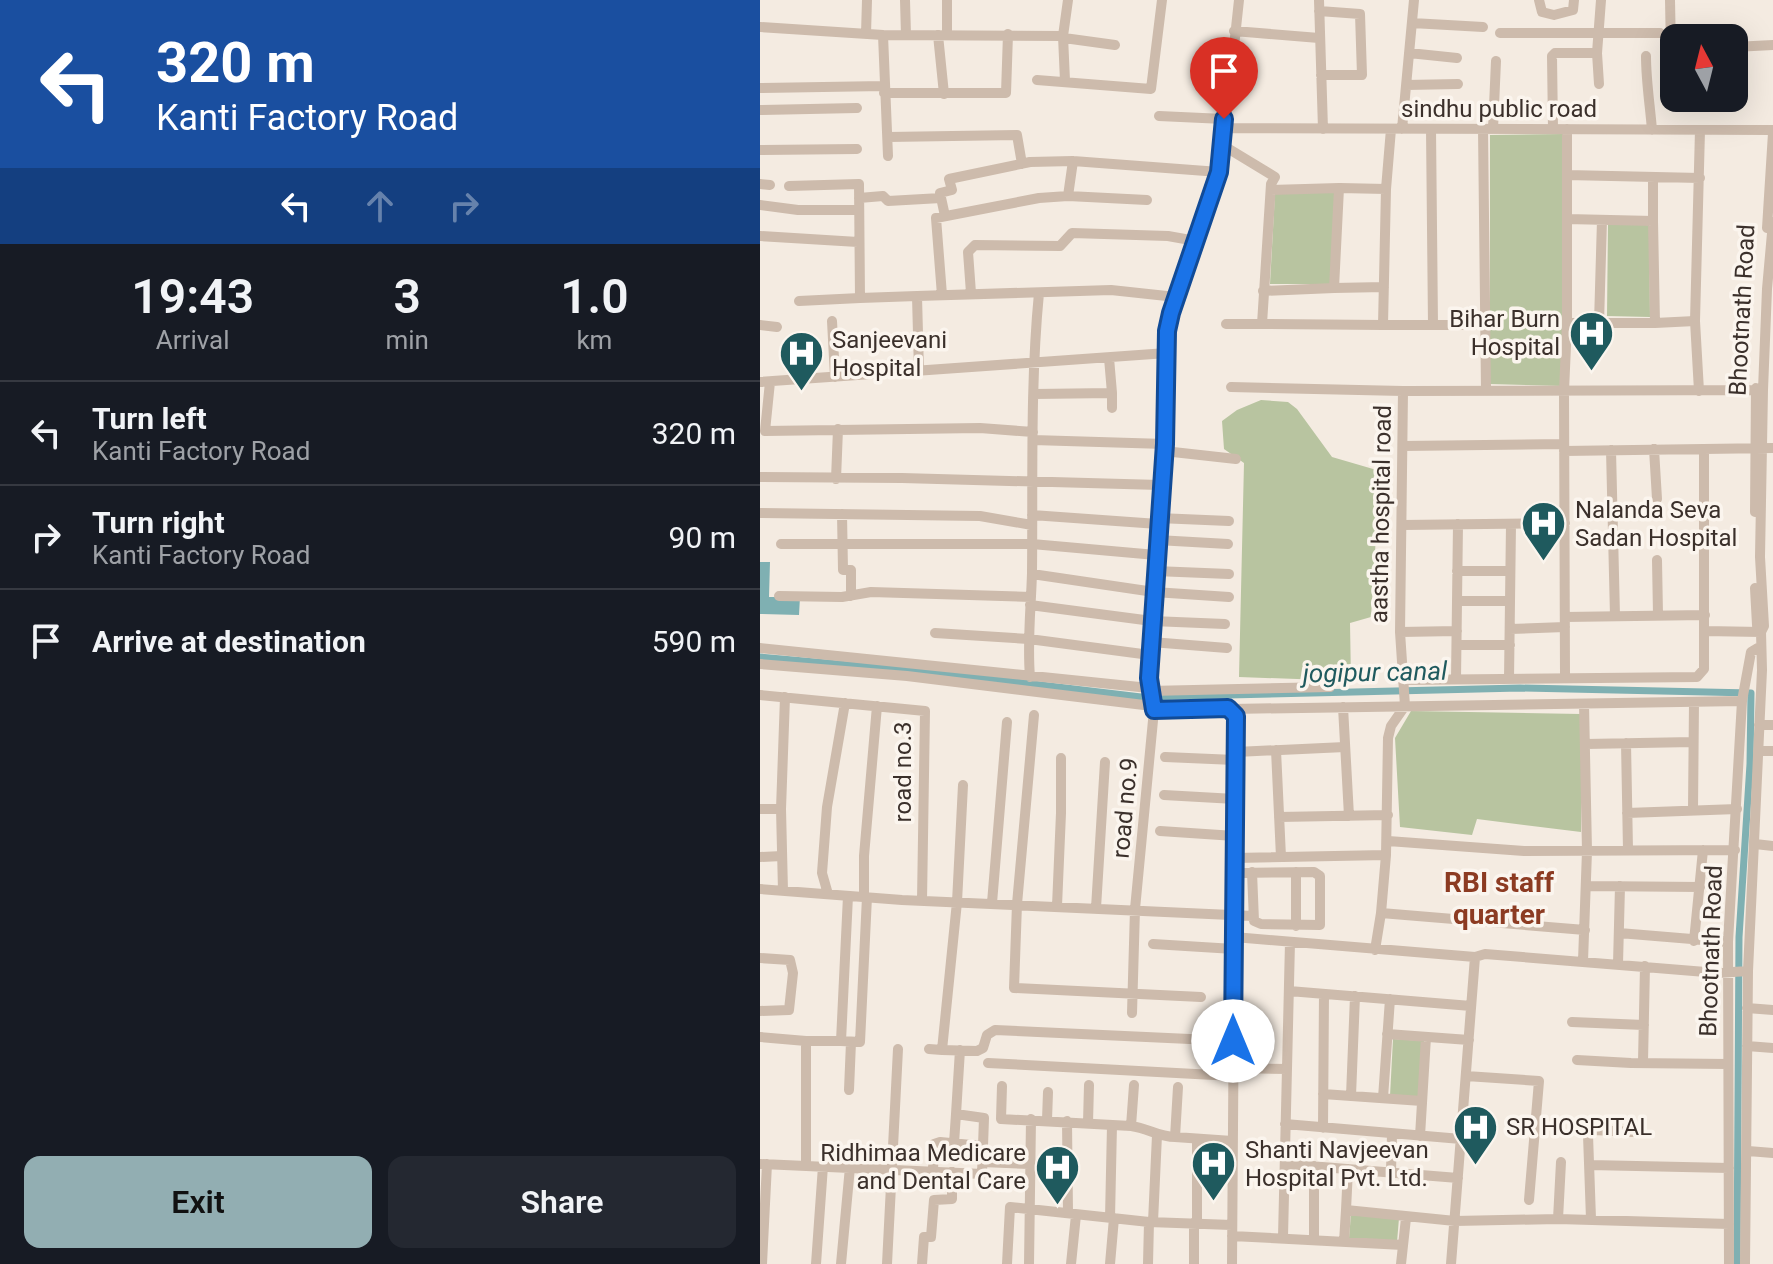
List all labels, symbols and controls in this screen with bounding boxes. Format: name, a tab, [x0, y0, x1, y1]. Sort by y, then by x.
north arrow	[1660, 24, 1748, 112]
map controls	[1660, 24, 1748, 112]
text: 320 m	[156, 30, 315, 96]
icon: left	[24, 32, 128, 136]
pin	[1190, 37, 1258, 119]
icon: arrive	[1202, 49, 1246, 93]
street label: sindhu public road	[1401, 95, 1597, 123]
text: Kanti Factory Road	[156, 97, 458, 139]
icon: left	[274, 184, 318, 228]
icon: ahead	[358, 184, 402, 228]
icon: right	[442, 184, 486, 228]
street label: Bhootnath Road	[1724, 223, 1760, 397]
text: 19:43	[131, 268, 254, 325]
text: 3	[393, 268, 421, 325]
text: 1.0	[560, 268, 629, 325]
place label: Bihar Burn Hospital	[1449, 305, 1560, 361]
hospital icon: Bihar Burn Hospital	[1567, 309, 1615, 372]
text: Arrival	[156, 325, 230, 355]
text: min	[385, 325, 429, 355]
text: km	[576, 325, 612, 355]
place label: Sanjeevani Hospital	[832, 326, 947, 382]
hospital icon: Sanjeevani Hospital	[777, 330, 825, 393]
text: Turn left	[92, 401, 207, 436]
street label: aastha hospital road	[1365, 405, 1397, 623]
icon: left	[24, 411, 68, 455]
text: 320 m	[652, 416, 736, 451]
text: Kanti Factory Road	[92, 436, 310, 466]
place label: Nalanda Seva Sadan Hospital	[1575, 496, 1737, 552]
hospital icon: Nalanda Seva Sadan Hospital	[1520, 500, 1568, 563]
text: Turn right	[92, 505, 225, 540]
icon: right	[24, 515, 68, 559]
text: 90 m	[669, 520, 736, 555]
text: Kanti Factory Road	[92, 540, 310, 570]
icon: arrive	[24, 619, 68, 663]
text: Arrive at destination	[92, 624, 366, 659]
text: 590 m	[652, 624, 736, 659]
water label: jogipur canal	[1299, 656, 1448, 688]
street label: road no.3	[889, 722, 917, 822]
street label: road no.9	[1107, 757, 1143, 859]
street label: Bhootnath Road	[1694, 865, 1728, 1037]
district label: RBI staff quarter	[1444, 866, 1555, 931]
position arrow	[1191, 999, 1275, 1083]
hospital icon: SR HOSPITAL	[1451, 1103, 1499, 1166]
place label: SR HOSPITAL	[1506, 1113, 1652, 1141]
place label: Shanti Navjeevan Hospital Pvt. Ltd.	[1245, 1136, 1429, 1192]
place label: Ridhimaa Medicare and Dental Care	[820, 1139, 1026, 1195]
hospital icon: Shanti Navjeevan Hospital Pvt. Ltd.	[1190, 1140, 1238, 1203]
hospital icon: Ridhimaa Medicare and Dental Care	[1033, 1143, 1081, 1206]
button: Exit	[24, 1156, 372, 1248]
button: Share	[388, 1156, 736, 1248]

